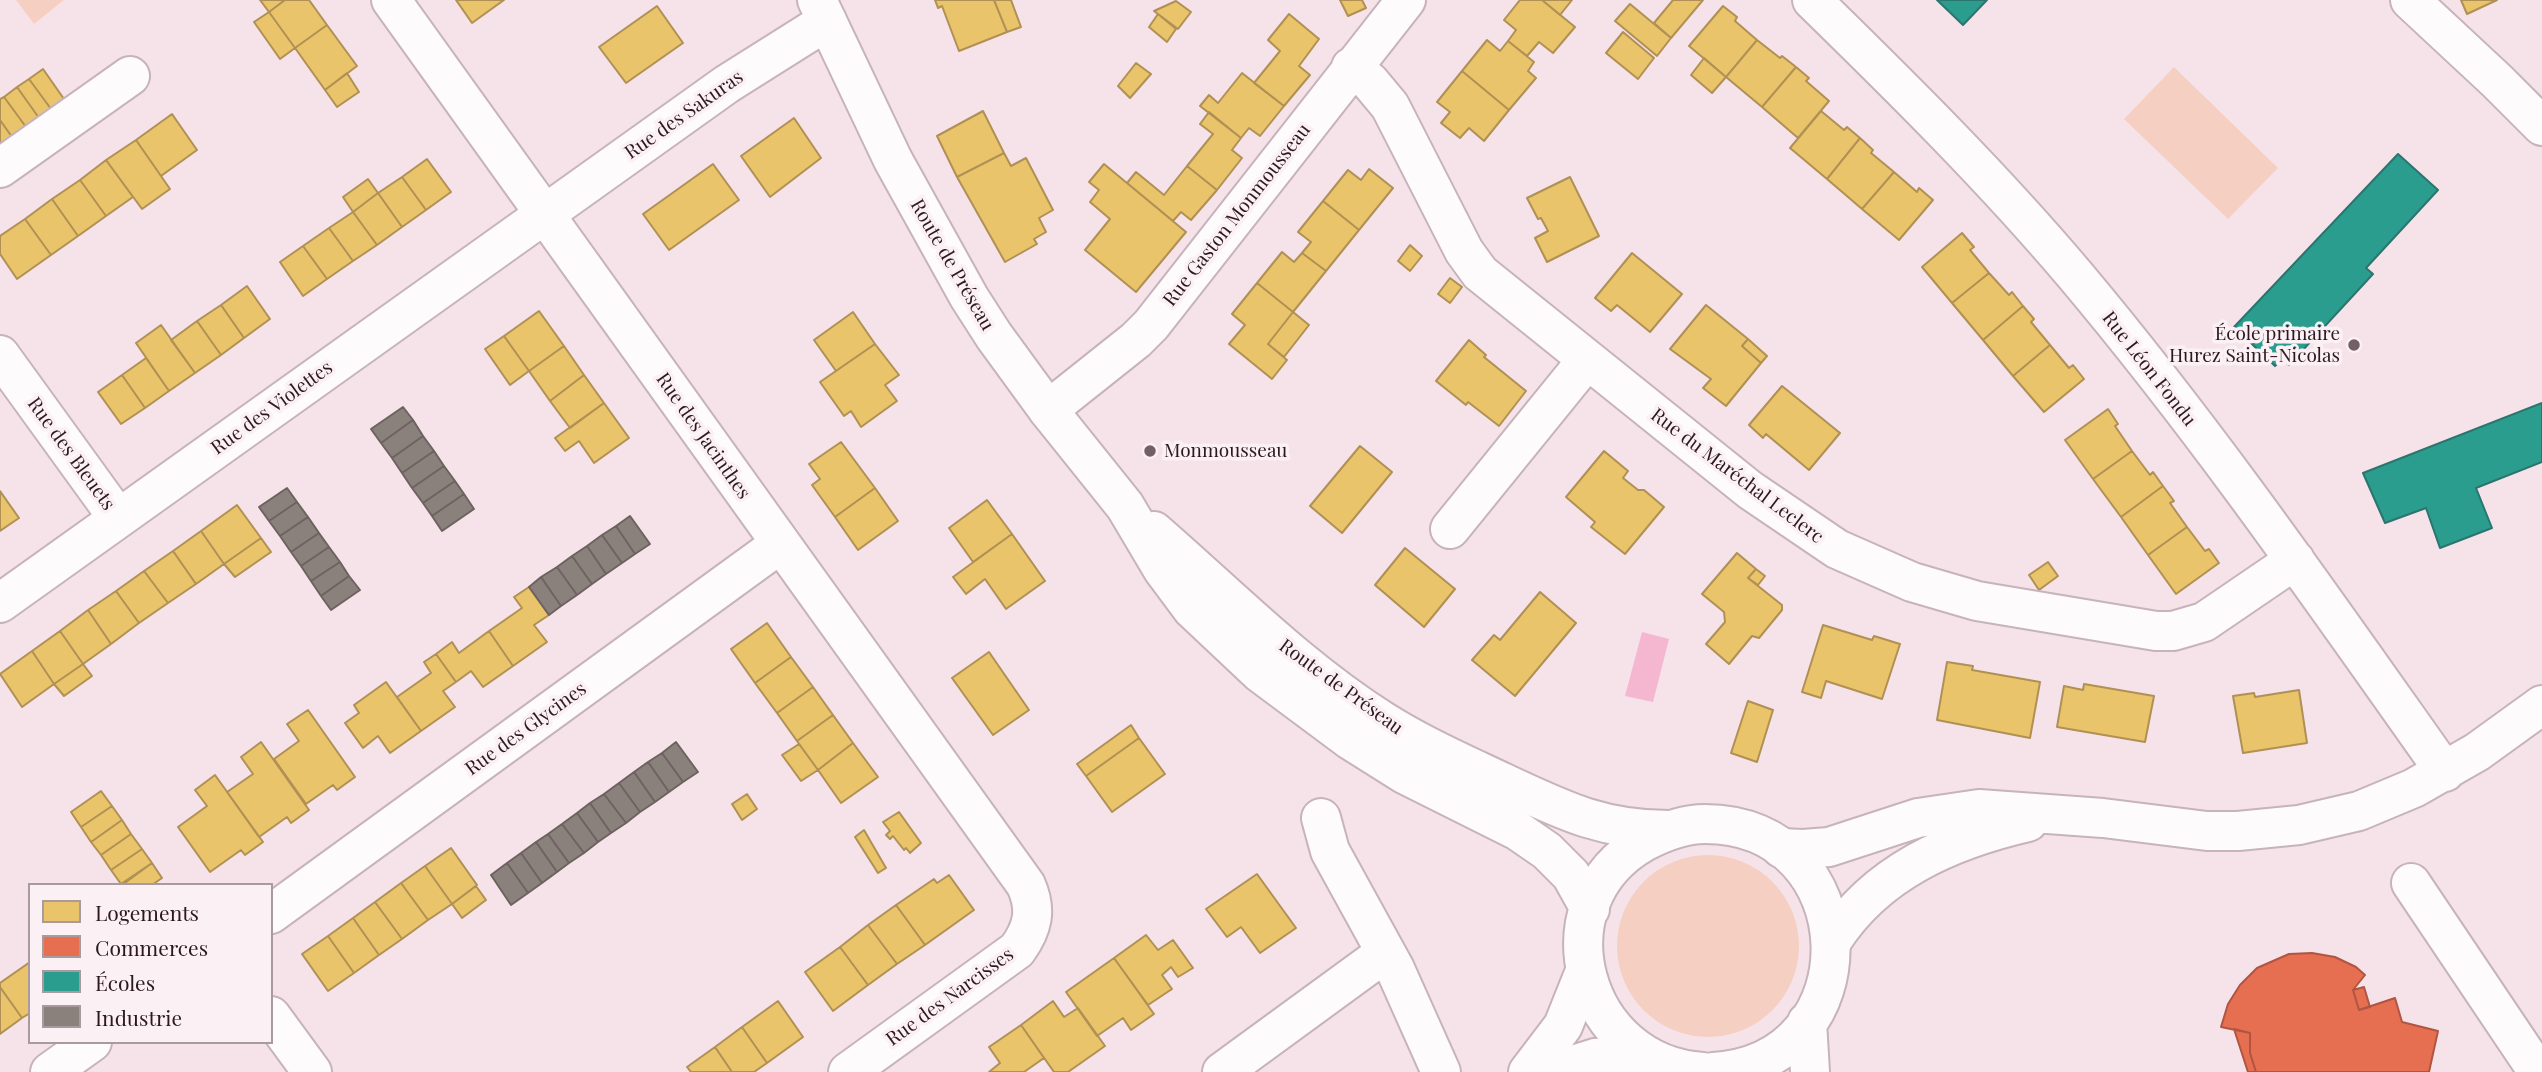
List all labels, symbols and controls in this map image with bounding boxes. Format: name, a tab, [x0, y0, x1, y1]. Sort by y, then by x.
street label: Rue des Sakuras	[620, 66, 748, 164]
street label: Rue Gaston Monmousseau	[1159, 119, 1315, 311]
street label: Route de Préseau	[905, 195, 999, 335]
street label: Rue Léon Fondu	[2097, 307, 2201, 431]
place label: École primaire Hurez Saint-Nicolas	[2169, 323, 2340, 367]
marker: École primaire Hurez Saint-Nicolas	[2346, 337, 2362, 353]
street label: Rue des Violettes	[207, 356, 337, 460]
street label: Rue des Jacinthes	[651, 368, 755, 504]
street label: Rue des Bleuets	[22, 393, 120, 515]
street label: Rue du Maréchal Leclerc	[1646, 404, 1828, 548]
place label: Monmousseau	[1164, 440, 1287, 462]
marker: Monmousseau	[1142, 443, 1158, 459]
street label: Route de Préseau	[1275, 634, 1407, 740]
street label: Rue des Glycines	[461, 677, 591, 781]
legend	[28, 883, 273, 1044]
text: Logements	[95, 898, 199, 926]
text: Commerces	[95, 933, 208, 961]
street label: Rue des Narcisses	[882, 943, 1018, 1051]
text: Écoles	[95, 968, 155, 996]
text: Industrie	[95, 1003, 182, 1031]

